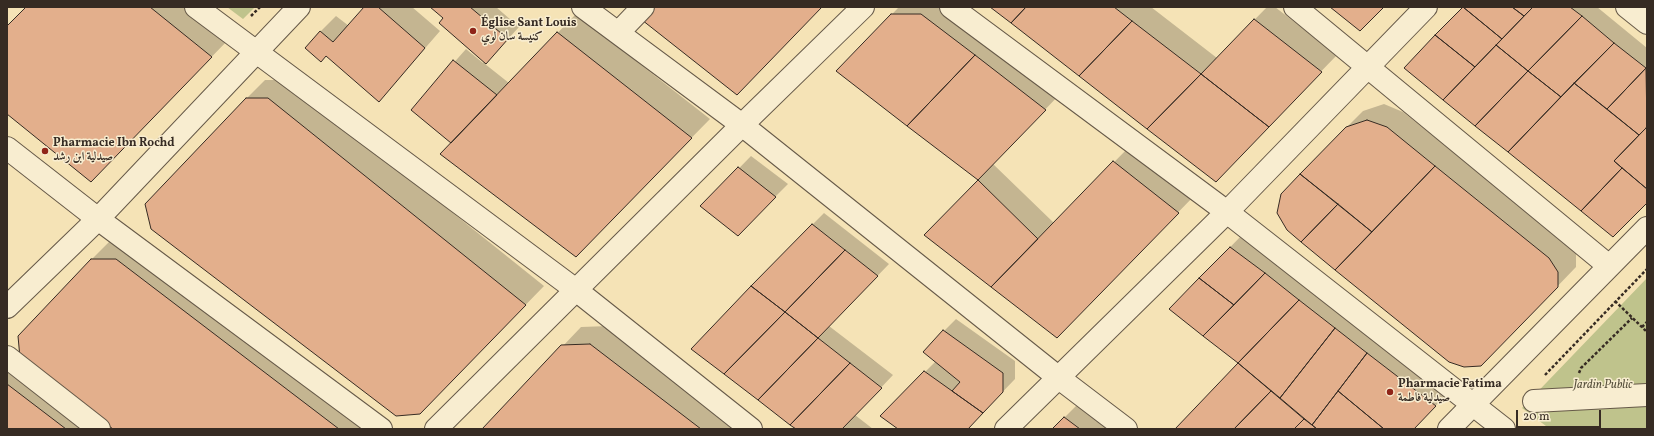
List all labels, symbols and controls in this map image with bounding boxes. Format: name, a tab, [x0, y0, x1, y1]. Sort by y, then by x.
place label: Église Sant Louis كنيسة سان لوي	[481, 17, 577, 45]
marker: Église Sant Louis كنيسة سان لوي	[468, 26, 478, 36]
place label: Pharmacie Ibn Rochd صيدلية ابن رشد	[53, 137, 175, 165]
marker: Pharmacie Ibn Rochd صيدلية ابن رشد	[40, 146, 50, 156]
place label: Pharmacie Fatima صيدلية فاطمة	[1398, 378, 1502, 406]
park label: Jardin Public	[1573, 379, 1633, 393]
marker: Pharmacie Fatima صيدلية فاطمة	[1385, 387, 1395, 397]
scale bar	[1518, 402, 1603, 428]
text: 20 m	[1523, 409, 1550, 425]

